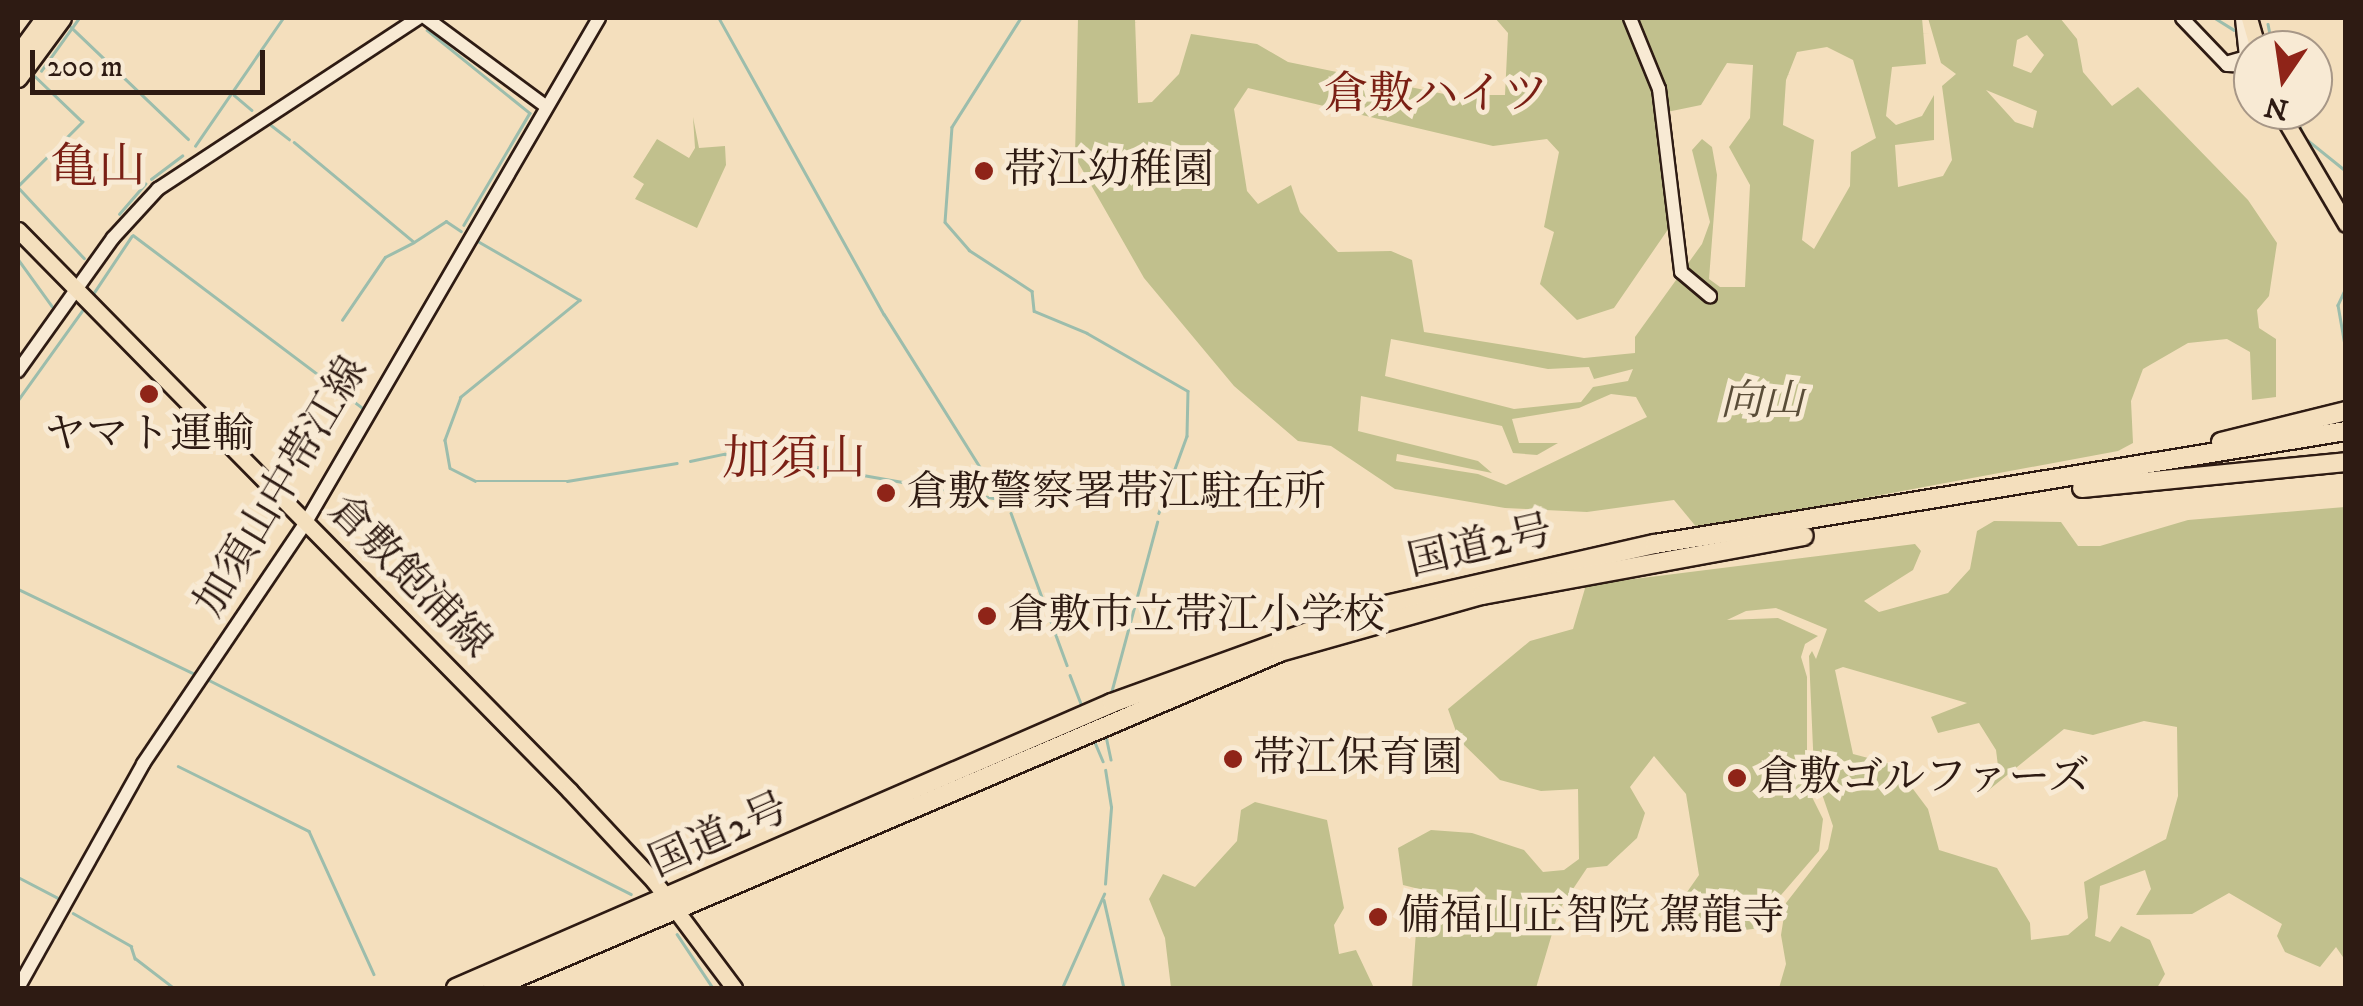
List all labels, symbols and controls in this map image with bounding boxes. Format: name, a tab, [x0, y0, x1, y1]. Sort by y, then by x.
scale bar	[35, 30, 270, 92]
north arrow	[2233, 30, 2333, 130]
text: 200 m	[47, 49, 123, 86]
district label: 倉敷ハイツ	[1324, 69, 1548, 123]
text: N	[2261, 88, 2292, 127]
district label: 亀山	[50, 140, 146, 198]
place label: 帯江幼稚園	[1004, 146, 1214, 196]
marker: 帯江幼稚園	[973, 160, 995, 182]
street label: 加須山中帯江線	[185, 348, 379, 626]
park label: 向山	[1720, 377, 1804, 427]
marker: ヤマト運輸	[138, 383, 160, 405]
place label: ヤマト運輸	[44, 410, 254, 460]
district label: 加須山	[722, 432, 866, 490]
place label: 倉敷警察署帯江駐在所	[906, 468, 1326, 518]
marker: 倉敷警察署帯江駐在所	[875, 482, 897, 504]
street label: 倉敷飽浦線	[317, 485, 501, 669]
street label: 国道2号	[1403, 506, 1557, 588]
place label: 倉敷市立帯江小学校	[1007, 591, 1385, 641]
marker: 倉敷市立帯江小学校	[976, 605, 998, 627]
place label: 帯江保育園	[1253, 734, 1463, 784]
marker: 帯江保育園	[1222, 748, 1244, 770]
place label: 倉敷ゴルファーズ	[1757, 753, 2093, 803]
marker: 倉敷ゴルファーズ	[1726, 767, 1748, 789]
street label: 国道2号	[642, 783, 796, 889]
place label: 備福山正智院 駕龍寺	[1398, 892, 1785, 942]
marker: 備福山正智院 駕龍寺	[1367, 906, 1389, 928]

